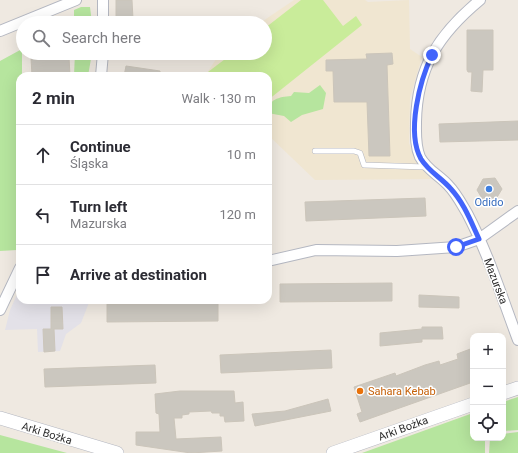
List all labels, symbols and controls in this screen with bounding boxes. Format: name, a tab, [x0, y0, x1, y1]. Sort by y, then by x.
search box	[16, 16, 272, 60]
icon: search	[30, 27, 52, 49]
text: Search here	[62, 29, 141, 47]
route end	[423, 46, 441, 64]
text: 2 min	[32, 88, 75, 108]
text: Walk · 130 m	[181, 91, 256, 106]
text: Continue	[70, 138, 131, 156]
icon: ahead	[32, 144, 54, 166]
text: 10 m	[227, 147, 256, 162]
text: Śląska	[70, 156, 108, 171]
marker: Odido	[484, 184, 494, 194]
place label: Odido	[475, 196, 503, 209]
text: Turn left	[70, 198, 127, 216]
icon: left	[32, 204, 54, 226]
text: 120 m	[219, 207, 256, 222]
text: Mazurska	[70, 216, 127, 231]
route start	[447, 238, 465, 256]
street label: Mazurska	[481, 256, 510, 306]
icon: arrive	[32, 264, 54, 286]
text: Arrive at destination	[70, 266, 207, 284]
map controls	[470, 333, 506, 441]
button: +	[470, 333, 506, 369]
button: −	[470, 369, 506, 405]
place label: Sahara Kebab	[368, 385, 436, 398]
marker: Sahara Kebab	[355, 386, 365, 396]
button: locate	[470, 405, 506, 441]
street label: Arki Bożka	[377, 413, 430, 443]
street label: Arki Bożka	[20, 420, 74, 447]

